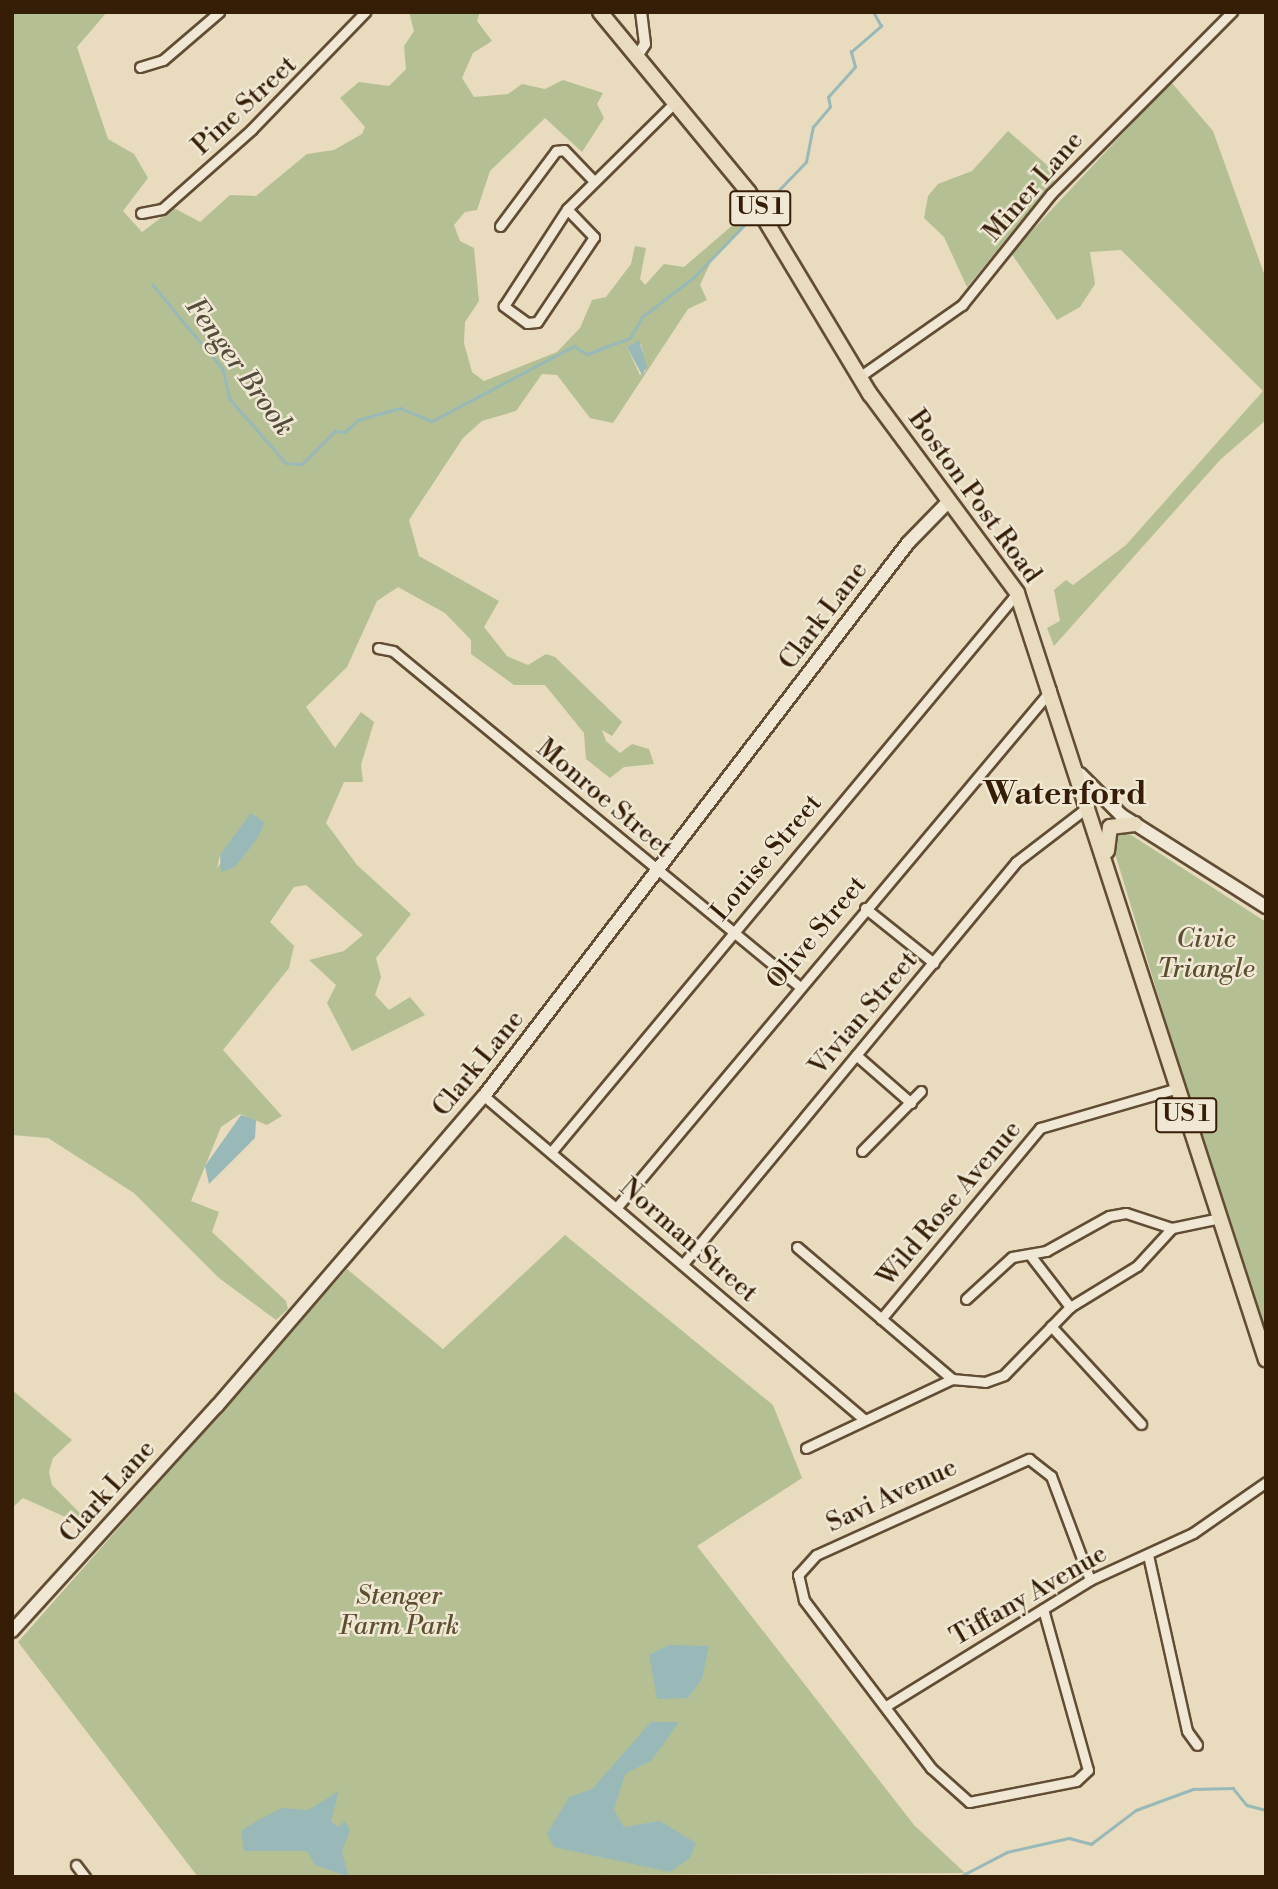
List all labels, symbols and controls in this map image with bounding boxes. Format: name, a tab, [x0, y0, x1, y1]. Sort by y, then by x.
street label: Pine Street	[186, 50, 304, 162]
street label: Miner Lane	[978, 126, 1090, 248]
road number: US 1	[728, 188, 792, 229]
water label: Fenger Brook	[178, 291, 300, 443]
street label: Boston Post Road	[901, 405, 1047, 589]
street label: Clark Lane	[773, 556, 875, 676]
street label: Monroe Street	[530, 733, 678, 865]
district label: Waterford	[983, 775, 1147, 815]
street label: Louise Street	[705, 788, 829, 928]
street label: Olive Street	[761, 870, 873, 996]
park label: Civic Triangle	[1157, 924, 1255, 986]
street label: Vivian Street	[803, 946, 925, 1082]
street label: Clark Lane	[427, 1005, 531, 1123]
road number: US 1	[1154, 1094, 1218, 1135]
street label: Wild Rose Avenue	[872, 1115, 1028, 1293]
street label: Norman Street	[613, 1173, 763, 1309]
street label: Clark Lane	[54, 1434, 162, 1550]
street label: Savi Avenue	[822, 1452, 962, 1540]
street label: Tiffany Avenue	[945, 1539, 1113, 1653]
park label: Stenger Farm Park	[339, 1581, 459, 1642]

